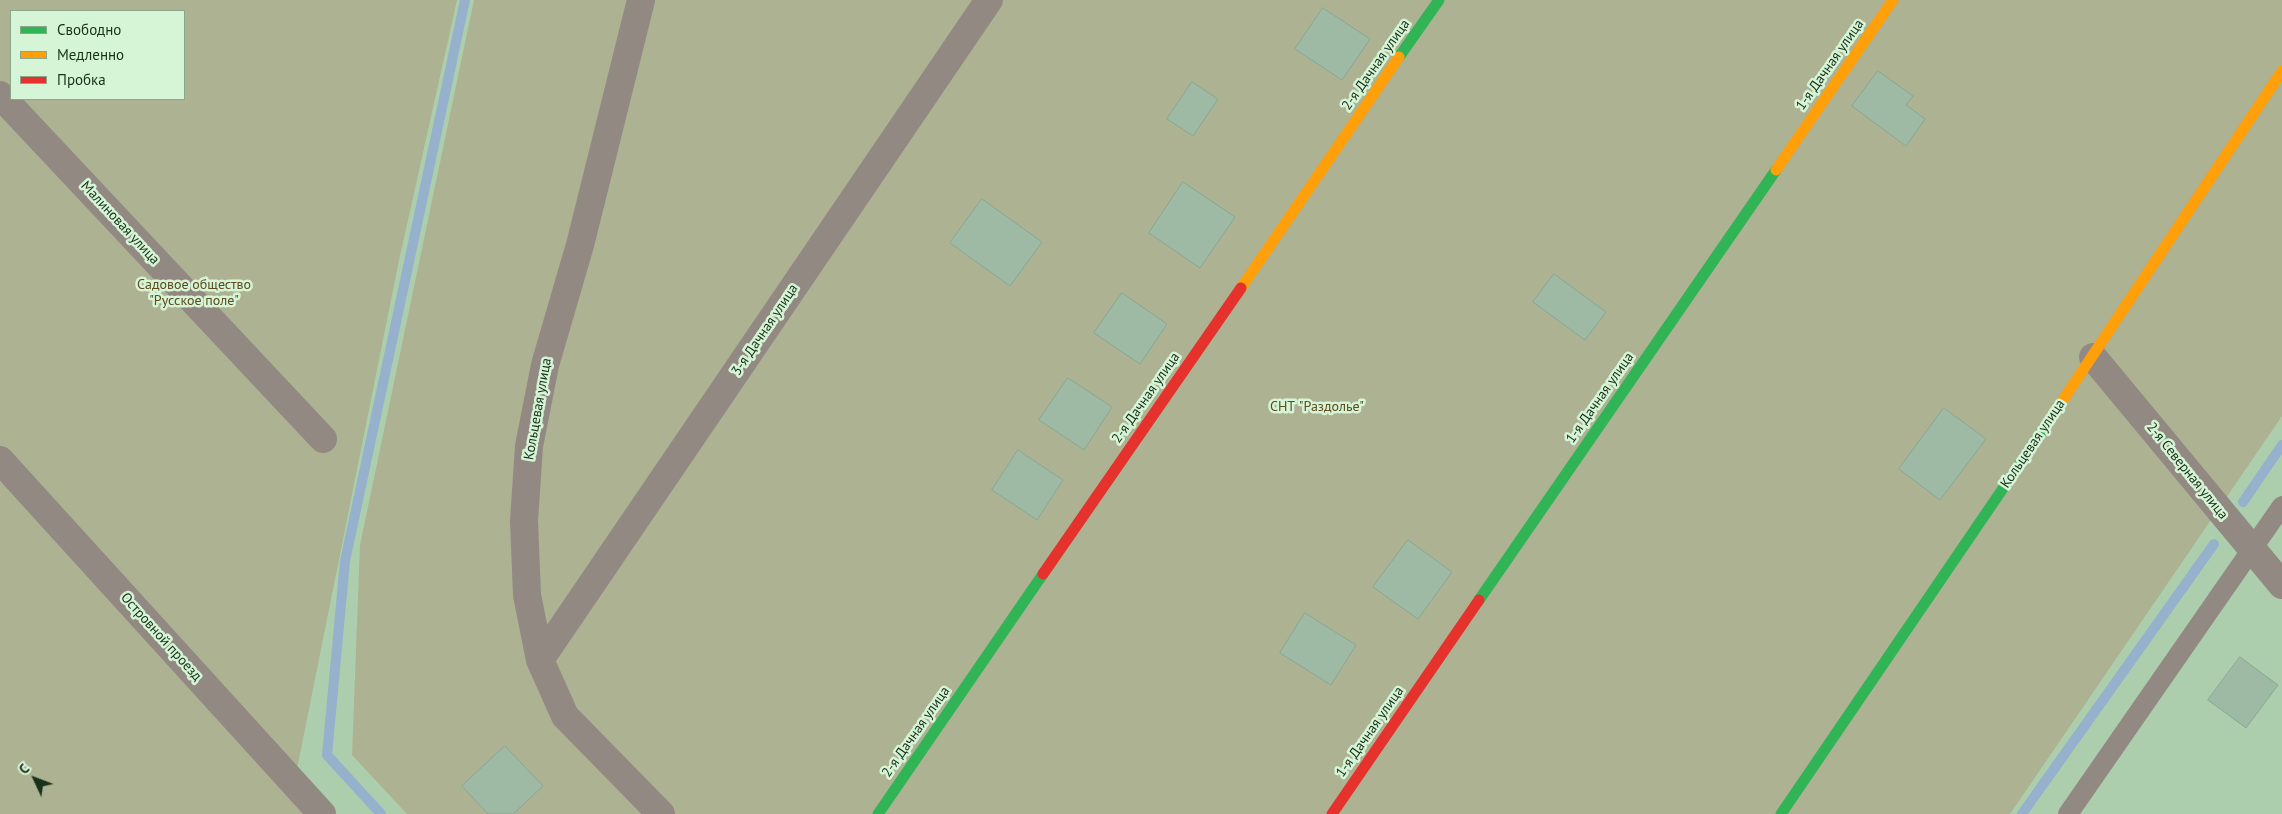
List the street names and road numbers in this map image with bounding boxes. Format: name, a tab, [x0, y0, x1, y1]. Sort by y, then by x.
street label: 2-я Дачная улица	[1339, 16, 1413, 114]
street label: 1-я Дачная улица	[1793, 16, 1867, 114]
street label: Малиновая улица	[77, 178, 163, 268]
street label: 3-я Дачная улица	[728, 281, 802, 379]
street label: 2-я Дачная улица	[1109, 349, 1183, 447]
street label: 1-я Дачная улица	[1563, 349, 1637, 447]
street label: Кольцевая улица	[521, 357, 555, 461]
street label: Кольцевая улица	[1997, 396, 2069, 492]
street label: 2-я Северная улица	[2143, 419, 2231, 523]
street label: Островной проезд	[117, 589, 205, 685]
street label: 2-я Дачная улица	[879, 683, 953, 781]
street label: 1-я Дачная улица	[1333, 683, 1407, 781]

